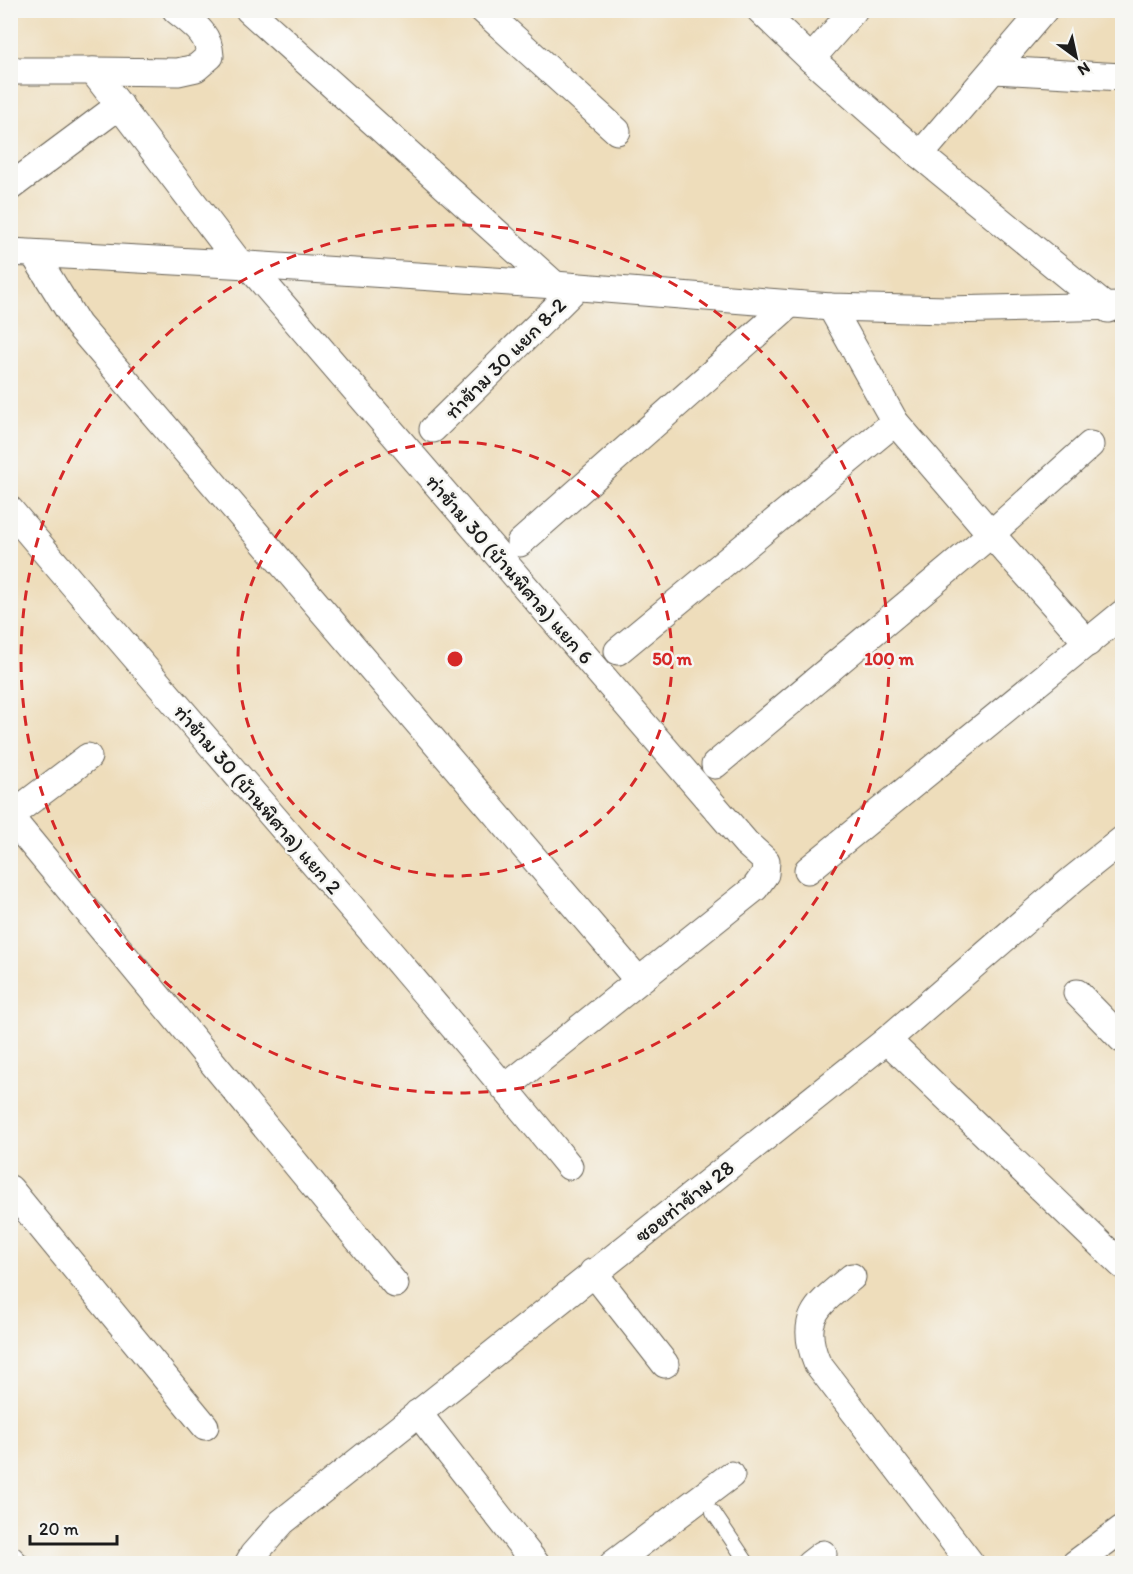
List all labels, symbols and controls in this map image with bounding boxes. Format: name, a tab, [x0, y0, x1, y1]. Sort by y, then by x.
north arrow	[1046, 27, 1106, 87]
text: N	[1074, 58, 1094, 80]
street label: ท่าข้าม 30 แยก 8-2	[439, 292, 571, 424]
street label: ท่าข้าม 30 (บ้านพิศาล) แยก 6	[421, 469, 599, 669]
text: 50 m	[652, 648, 693, 670]
text: 100 m	[864, 648, 915, 670]
centre of rings	[445, 649, 465, 669]
street label: ท่าข้าม 30 (บ้านพิศาล) แยก 2	[169, 699, 347, 899]
street label: ซอยท่าข้าม 28	[629, 1155, 739, 1247]
scale bar	[30, 1508, 117, 1546]
text: 20 m	[39, 1518, 79, 1540]

